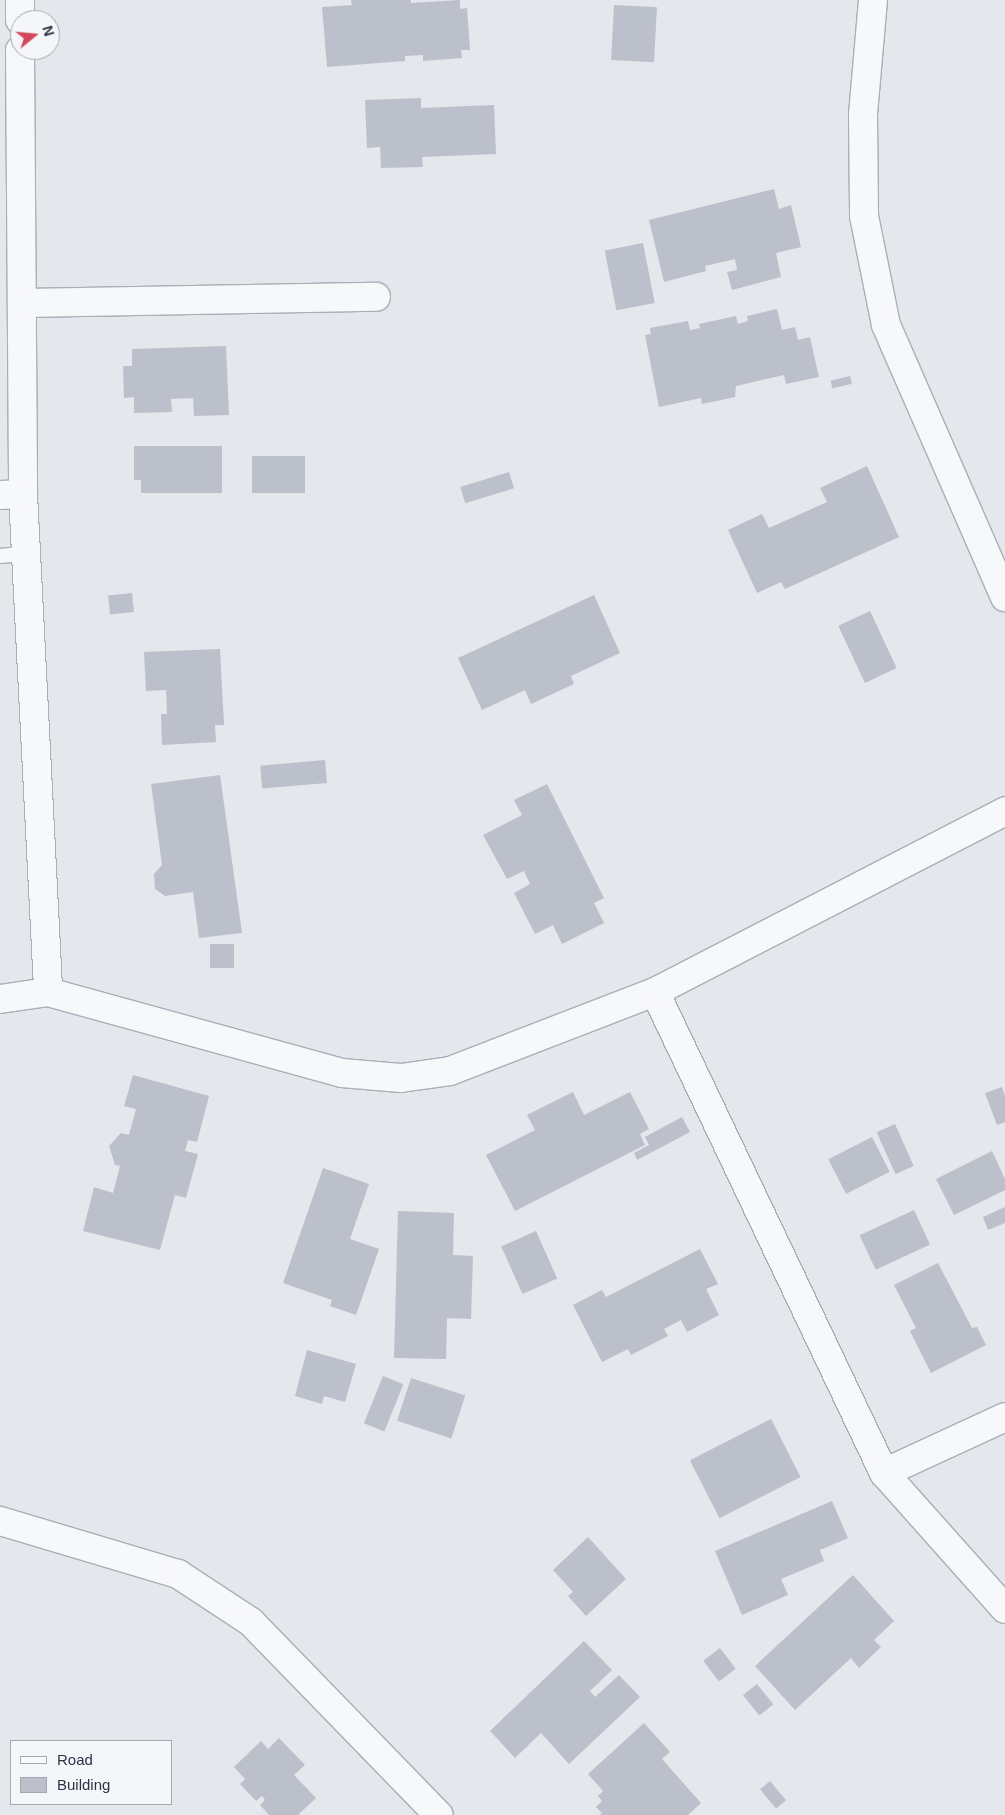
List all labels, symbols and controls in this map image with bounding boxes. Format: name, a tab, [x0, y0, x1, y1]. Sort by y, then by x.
north arrow	[10, 10, 60, 60]
text: N	[39, 24, 58, 38]
legend	[10, 1740, 172, 1805]
text: Road	[57, 1751, 93, 1768]
text: Building	[57, 1776, 110, 1793]

